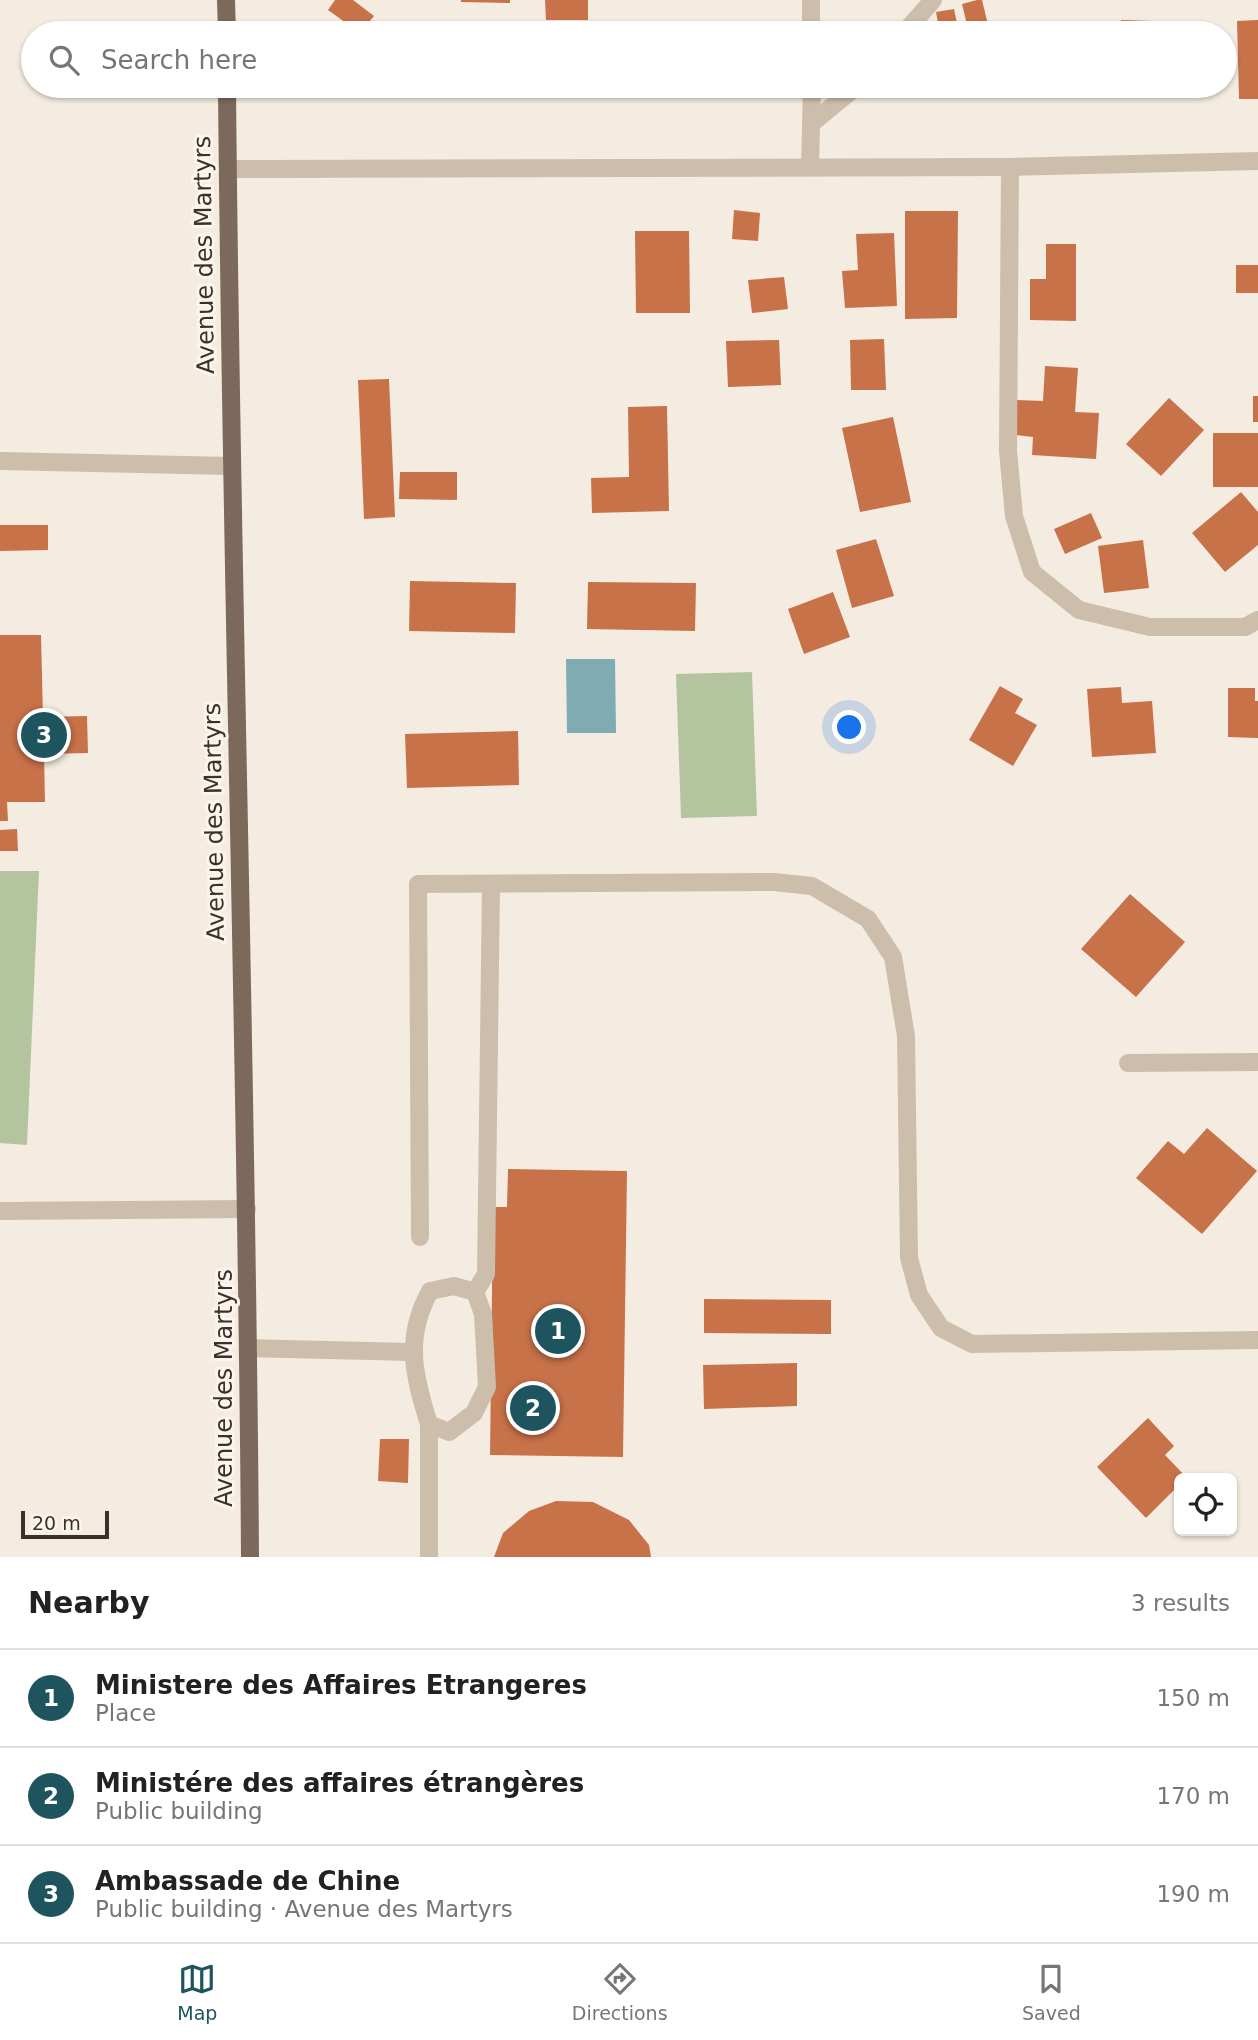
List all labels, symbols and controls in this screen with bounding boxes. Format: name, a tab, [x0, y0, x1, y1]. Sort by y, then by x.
search box	[21, 21, 1237, 98]
icon: search	[45, 41, 83, 79]
text: Search here	[101, 45, 257, 75]
street label: Avenue des Martyrs	[188, 136, 220, 374]
street label: Avenue des Martyrs	[198, 703, 230, 941]
pin: 3	[21, 709, 67, 761]
your location	[832, 710, 866, 744]
street label: Avenue des Martyrs	[210, 1269, 238, 1507]
pin: 1	[535, 1305, 581, 1357]
pin: 2	[510, 1382, 556, 1434]
map controls	[1174, 1473, 1237, 1536]
button: locate	[1174, 1473, 1237, 1536]
scale bar	[21, 1508, 108, 1540]
text: 20 m	[32, 1512, 81, 1534]
text: Nearby	[28, 1585, 150, 1620]
text: 3 results	[1131, 1590, 1230, 1616]
text: Ministere des Affaires Etrangeres	[95, 1670, 587, 1700]
text: 1	[43, 1685, 59, 1711]
text: 150 m	[1156, 1685, 1230, 1711]
text: Place	[95, 1700, 156, 1726]
text: Ministére des affaires étrangères	[95, 1768, 584, 1798]
text: 2	[43, 1783, 59, 1809]
text: 170 m	[1156, 1783, 1230, 1809]
text: Public building	[95, 1798, 263, 1824]
text: Ambassade de Chine	[95, 1866, 400, 1896]
text: 3	[43, 1881, 59, 1907]
text: 190 m	[1156, 1881, 1230, 1907]
text: Public building · Avenue des Martyrs	[95, 1896, 513, 1922]
tab: Map	[177, 1960, 217, 2024]
tab: Directions	[572, 1960, 668, 2024]
tab: Saved	[1022, 1960, 1081, 2024]

